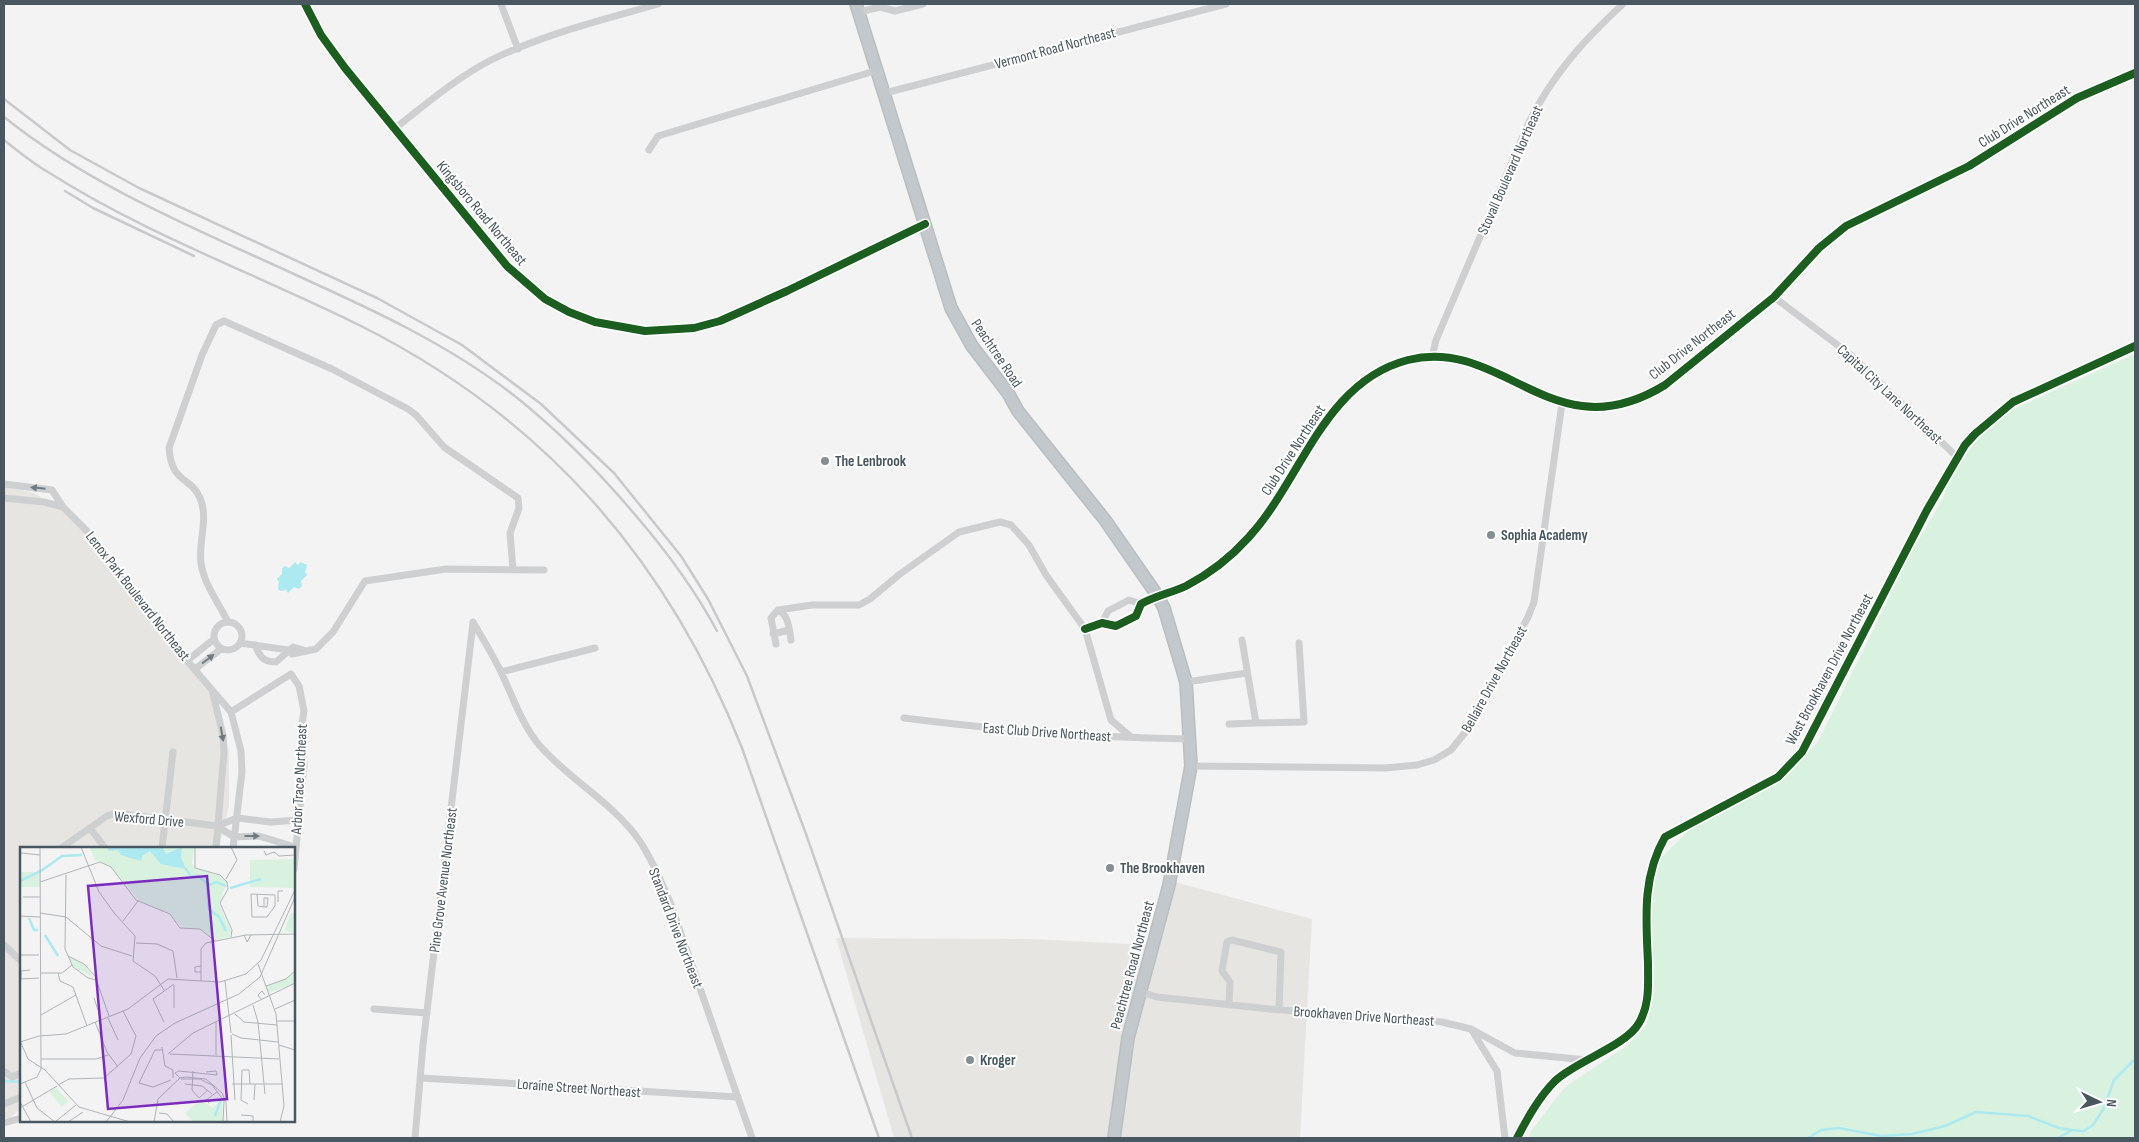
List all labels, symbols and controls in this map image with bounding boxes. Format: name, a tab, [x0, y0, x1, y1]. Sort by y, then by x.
street label: Vermont Road Northeast	[993, 23, 1118, 74]
street label: Club Drive Northeast	[1975, 80, 2074, 152]
street label: Stovall Boulevard Northeast	[1473, 102, 1548, 238]
street label: Kingsboro Road Northeast	[432, 157, 531, 270]
street label: Club Drive Northeast	[1645, 304, 1740, 384]
street label: Peachtree Road	[967, 315, 1026, 391]
street label: Capital City Lane Northeast	[1833, 341, 1947, 448]
street label: Club Drive Northeast	[1257, 401, 1330, 499]
place label: The Lenbrook	[835, 452, 907, 471]
marker: The Lenbrook	[819, 455, 831, 467]
one-way arrow	[30, 484, 46, 492]
place label: Sophia Academy	[1501, 526, 1588, 545]
street label: Lenox Park Boulevard Northeast	[81, 528, 194, 665]
marker: Sophia Academy	[1485, 529, 1497, 541]
street label: West Brookhaven Drive Northeast	[1781, 590, 1878, 748]
street label: Bellaire Drive Northeast	[1457, 622, 1532, 736]
one-way arrow	[201, 653, 214, 664]
street label: East Club Drive Northeast	[982, 719, 1112, 746]
street label: Arbor Trace Northeast	[287, 723, 312, 836]
one-way arrow	[219, 727, 227, 743]
street label: Pine Grove Avenue Northeast	[425, 806, 462, 954]
street label: Wexford Drive	[113, 807, 185, 832]
one-way arrow	[244, 832, 260, 840]
inset map	[20, 847, 295, 1122]
place label: The Brookhaven	[1120, 859, 1205, 878]
marker: The Brookhaven	[1104, 862, 1116, 874]
street label: Standard Drive Northeast	[644, 865, 707, 992]
street label: Peachtree Road Northeast	[1106, 898, 1159, 1031]
street label: Brookhaven Drive Northeast	[1293, 1002, 1435, 1031]
place label: Kroger	[980, 1051, 1016, 1070]
marker: Kroger	[964, 1054, 976, 1066]
street label: Loraine Street Northeast	[516, 1075, 642, 1102]
north arrow	[2074, 1077, 2124, 1127]
text: N	[2103, 1099, 2120, 1108]

